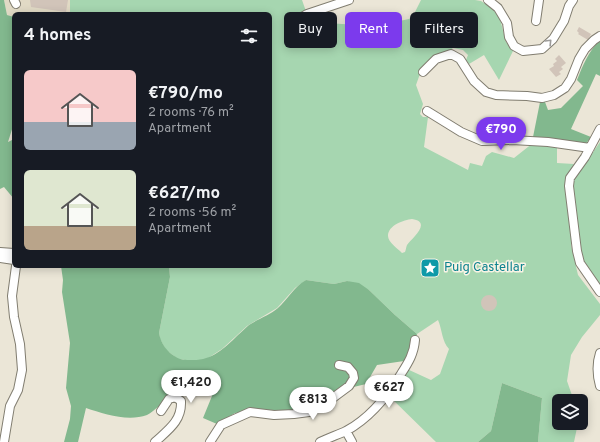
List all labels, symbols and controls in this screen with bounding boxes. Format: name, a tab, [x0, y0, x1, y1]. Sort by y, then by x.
chip: Buy	[284, 12, 337, 48]
chip: Rent	[345, 12, 402, 48]
chip: Filters	[410, 12, 478, 48]
text: 4 homes	[24, 25, 91, 47]
icon: filters	[238, 25, 260, 47]
one-way arrow	[545, 39, 552, 47]
text: €790/mo	[148, 83, 223, 105]
icon: home	[56, 86, 104, 134]
text: 2 rooms · 76 m²	[148, 105, 234, 121]
pin: €790	[477, 117, 525, 151]
text: Apartment	[148, 121, 211, 137]
text: €790	[485, 122, 517, 138]
text: €627/mo	[148, 183, 220, 205]
icon: home	[56, 186, 104, 234]
text: 2 rooms · 56 m²	[148, 205, 236, 221]
text: Apartment	[148, 221, 211, 237]
place icon: Puig Castellar	[419, 257, 441, 279]
place label: Puig Castellar	[444, 260, 525, 276]
pin: €1,420	[158, 370, 224, 404]
text: €1,420	[170, 375, 212, 391]
pin: €627	[365, 375, 413, 409]
text: €627	[373, 380, 405, 396]
pin: €813	[289, 387, 337, 421]
text: €813	[298, 392, 328, 408]
map controls	[552, 394, 588, 430]
button: layers	[552, 394, 588, 430]

